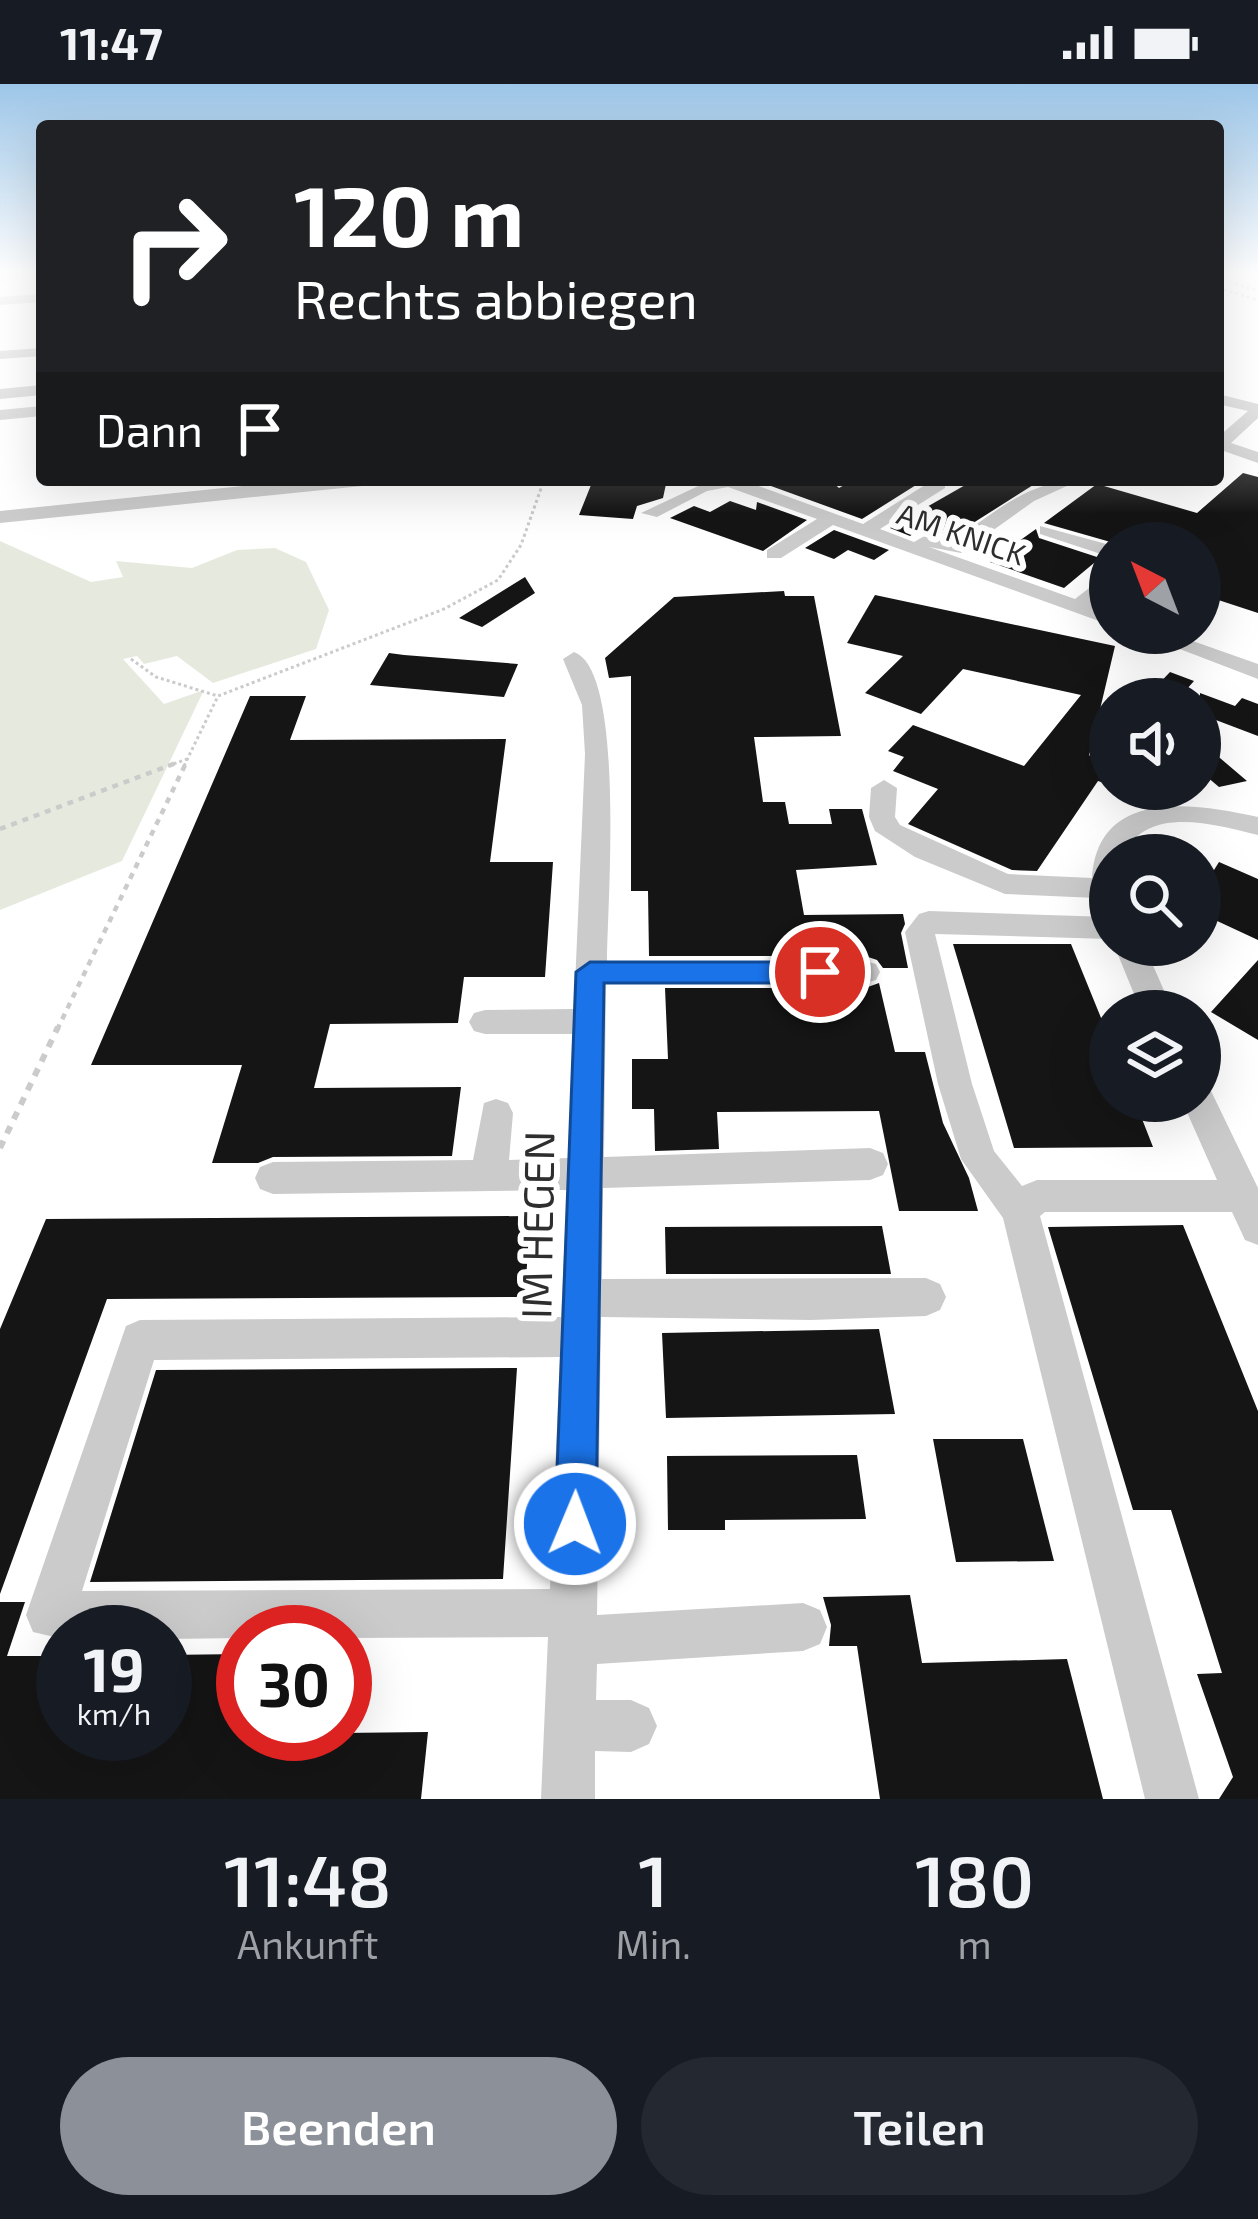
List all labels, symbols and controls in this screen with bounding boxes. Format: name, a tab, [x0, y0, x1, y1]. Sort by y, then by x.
text: 11:47	[60, 15, 163, 69]
text: 120 m	[294, 163, 524, 264]
icon: right	[96, 168, 252, 324]
text: Rechts abbiegen	[294, 265, 698, 330]
icon: arrive	[227, 396, 293, 462]
text: Dann	[96, 402, 203, 456]
street label: AM KNICK	[893, 494, 1031, 572]
north arrow	[1089, 522, 1221, 654]
map controls	[1089, 522, 1221, 1122]
button: sound	[1089, 678, 1221, 810]
button: search	[1089, 834, 1221, 966]
pin	[769, 921, 871, 1023]
icon: arrive	[787, 939, 853, 1005]
button: layers	[1089, 990, 1221, 1122]
street label: IM HEGEN	[509, 1131, 563, 1319]
position arrow	[512, 1461, 638, 1587]
speed limit sign: 30	[216, 1605, 372, 1761]
text: 19	[83, 1632, 145, 1704]
text: km/h	[77, 1695, 151, 1731]
text: 11:48	[224, 1835, 392, 1921]
text: 1	[638, 1835, 668, 1921]
text: 180	[915, 1835, 1034, 1921]
text: Ankunft	[237, 1920, 378, 1967]
text: Min.	[616, 1920, 691, 1967]
text: m	[957, 1920, 992, 1967]
button: Beenden	[60, 2057, 617, 2195]
button: Teilen	[641, 2057, 1198, 2195]

